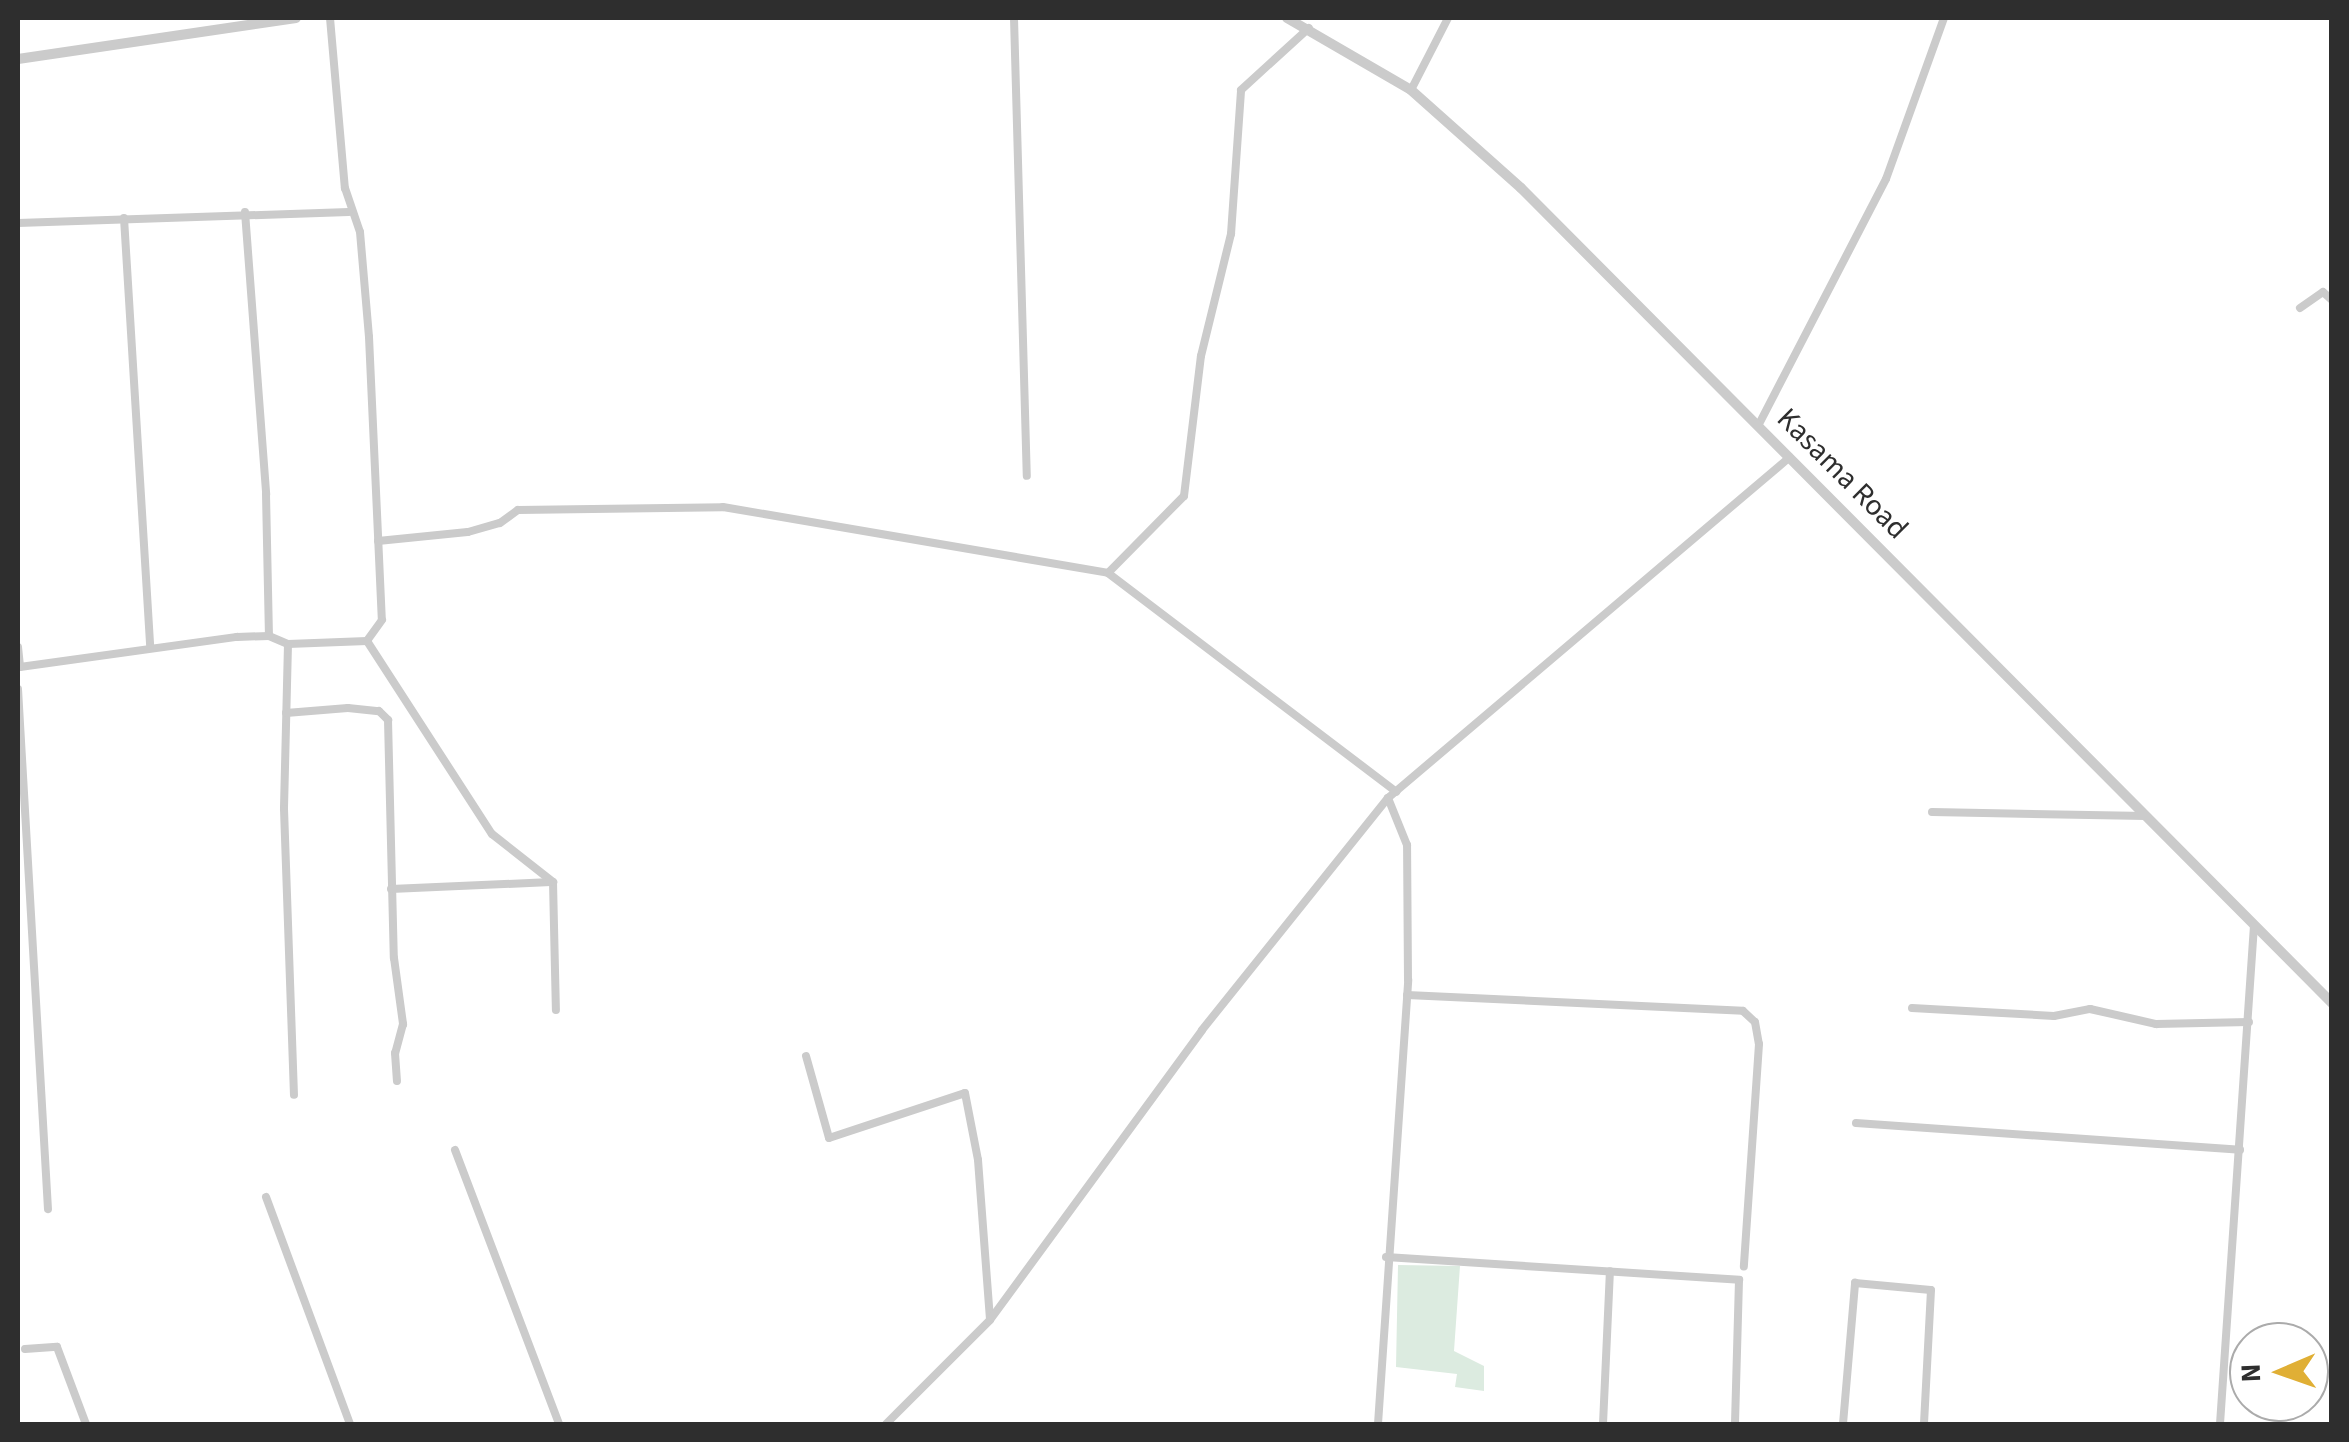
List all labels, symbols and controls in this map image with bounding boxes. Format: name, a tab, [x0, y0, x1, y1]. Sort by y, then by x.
street label: Kasama Road	[1769, 401, 1915, 547]
north arrow	[2229, 1322, 2329, 1422]
text: N	[2231, 1363, 2271, 1383]

